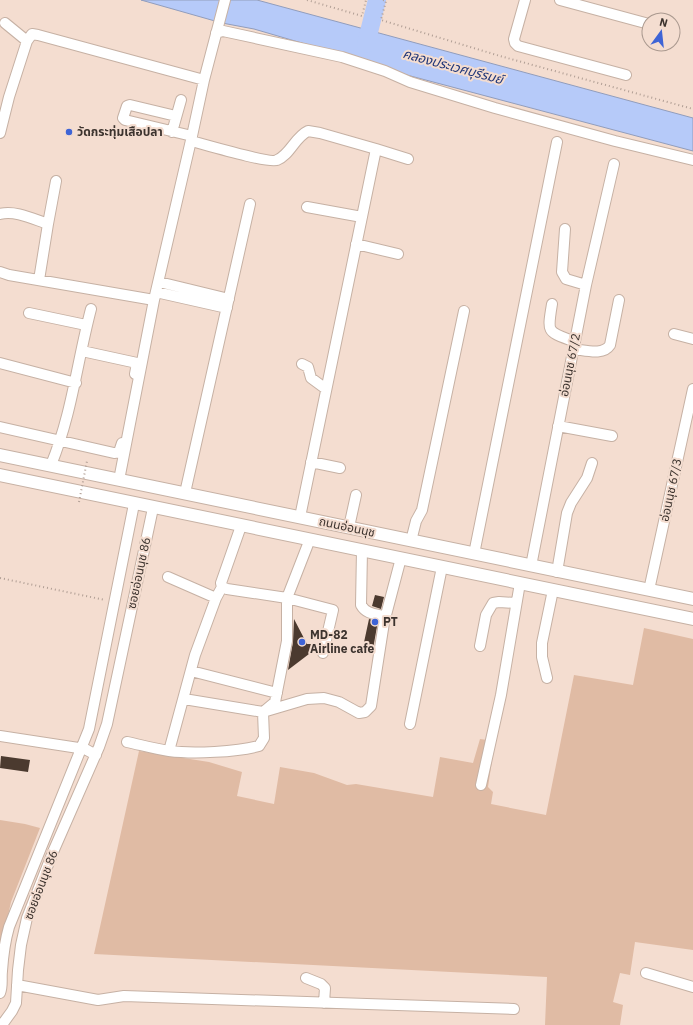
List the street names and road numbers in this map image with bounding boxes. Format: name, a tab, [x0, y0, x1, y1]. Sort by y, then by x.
street label: อ่อนนุช 67/2	[556, 332, 583, 398]
street label: อ่อนนุช 67/3	[657, 457, 685, 523]
street label: ถนนอ่อนนุช	[318, 513, 377, 540]
street label: ซอยอ่อนนุช 86	[124, 536, 153, 610]
street label: ซอยอ่อนนุช 86	[20, 848, 61, 922]

